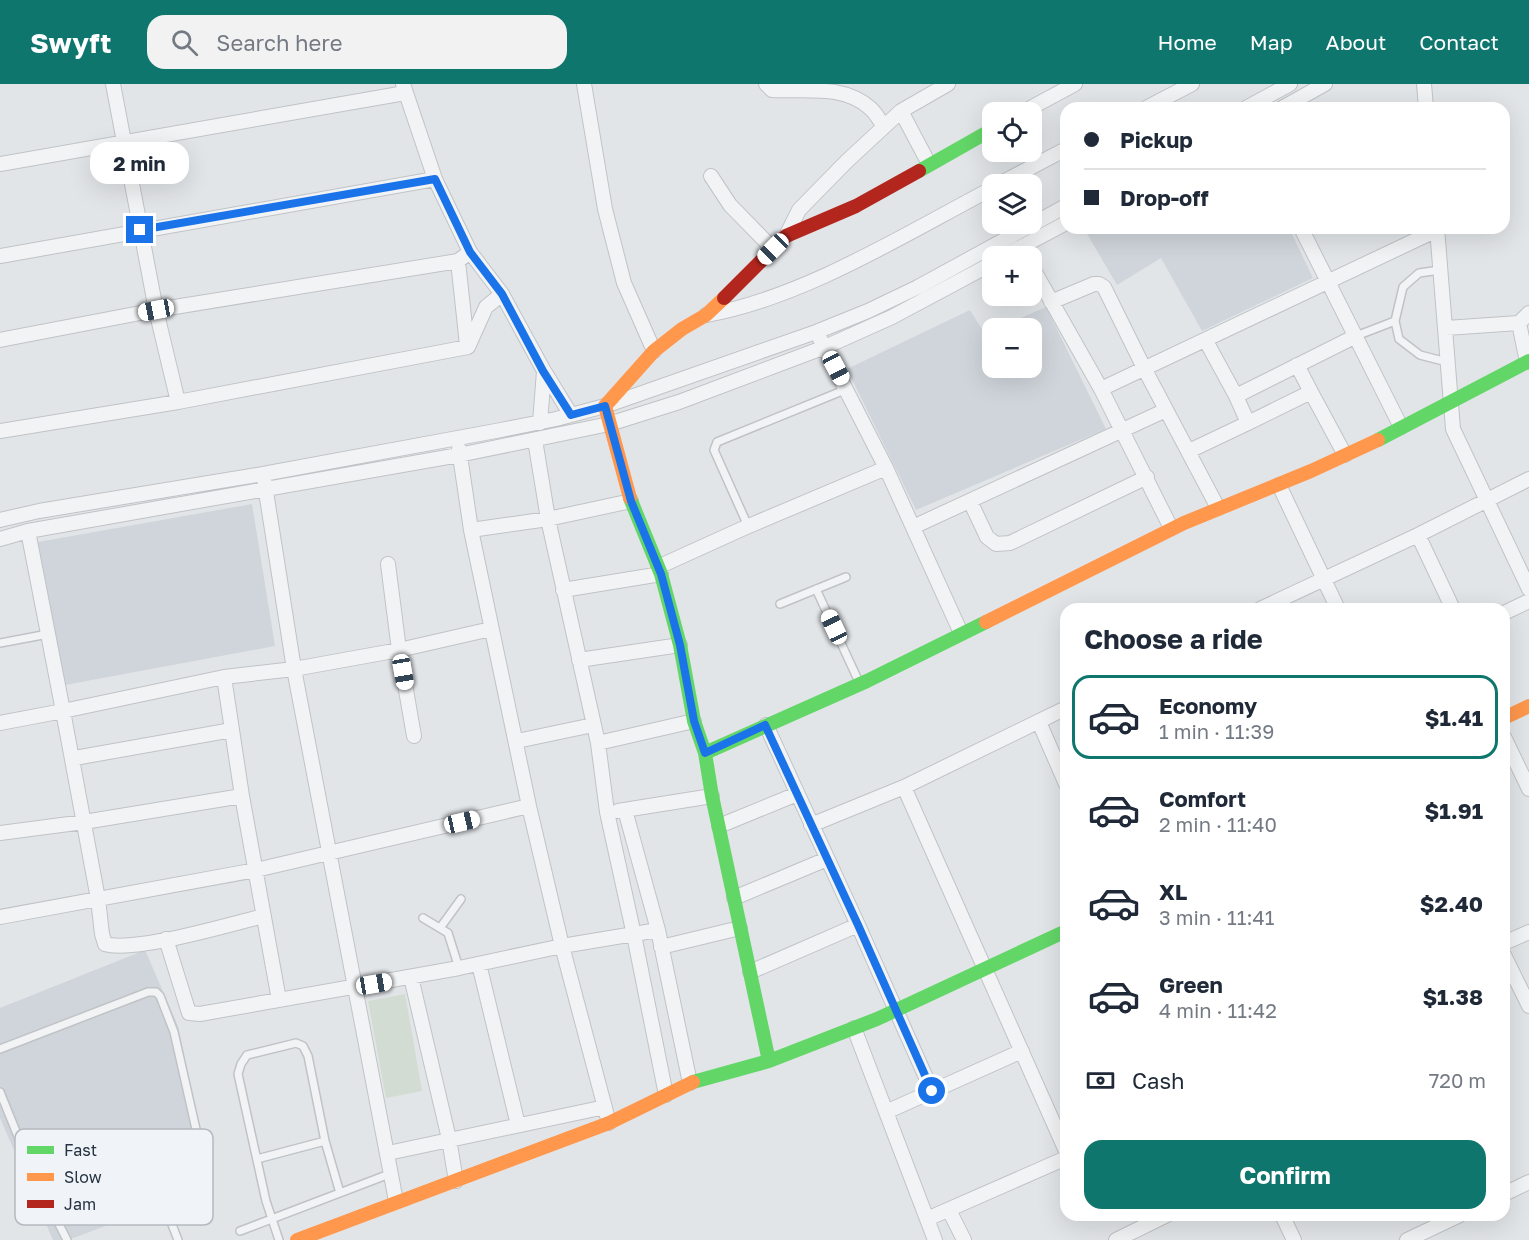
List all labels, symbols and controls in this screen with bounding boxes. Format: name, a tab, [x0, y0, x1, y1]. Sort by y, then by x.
search box	[147, 15, 567, 69]
text: Swyft	[30, 26, 111, 59]
icon: search	[168, 26, 201, 59]
text: Search here	[216, 29, 342, 56]
text: Home	[1157, 29, 1217, 55]
text: Map	[1250, 29, 1293, 55]
text: About	[1326, 29, 1386, 55]
text: Contact	[1419, 29, 1499, 55]
map controls	[982, 102, 1042, 378]
button: locate	[982, 102, 1042, 162]
text: Pickup	[1120, 126, 1193, 153]
callout: 2 min	[90, 143, 190, 185]
text: 2 min	[113, 151, 166, 175]
button: layers	[982, 174, 1042, 234]
text: Drop-off	[1120, 184, 1209, 211]
route end	[126, 216, 153, 243]
car	[754, 230, 792, 268]
button: +	[982, 246, 1042, 306]
car	[137, 298, 175, 322]
button: −	[982, 318, 1042, 378]
car	[820, 348, 852, 388]
car	[818, 607, 850, 647]
text: Choose a ride	[1084, 623, 1263, 655]
car	[391, 653, 415, 691]
icon: car	[1087, 690, 1141, 744]
text: Economy	[1159, 692, 1257, 719]
text: $1.41	[1425, 704, 1483, 731]
text: 1 min · 11:39	[1159, 719, 1274, 743]
icon: car	[1087, 783, 1141, 837]
text: Comfort	[1159, 785, 1246, 812]
text: $1.91	[1425, 797, 1483, 824]
car	[442, 809, 482, 835]
text: 2 min · 11:40	[1159, 812, 1277, 836]
icon: car	[1087, 876, 1141, 930]
text: XL	[1159, 878, 1187, 905]
text: $2.40	[1420, 890, 1483, 917]
text: 3 min · 11:41	[1159, 905, 1274, 929]
icon: car	[1087, 969, 1141, 1023]
text: Green	[1159, 971, 1223, 998]
car	[355, 972, 393, 996]
text: $1.38	[1422, 983, 1483, 1010]
text: 4 min · 11:42	[1159, 998, 1277, 1022]
icon: cash	[1084, 1064, 1117, 1097]
text: Cash	[1132, 1067, 1185, 1094]
text: 720 m	[1429, 1068, 1486, 1092]
route start	[918, 1077, 945, 1104]
legend	[15, 1129, 213, 1225]
text: Fast	[64, 1140, 97, 1160]
button: Confirm	[1084, 1140, 1486, 1209]
text: Slow	[64, 1167, 102, 1187]
text: Jam	[64, 1194, 96, 1214]

